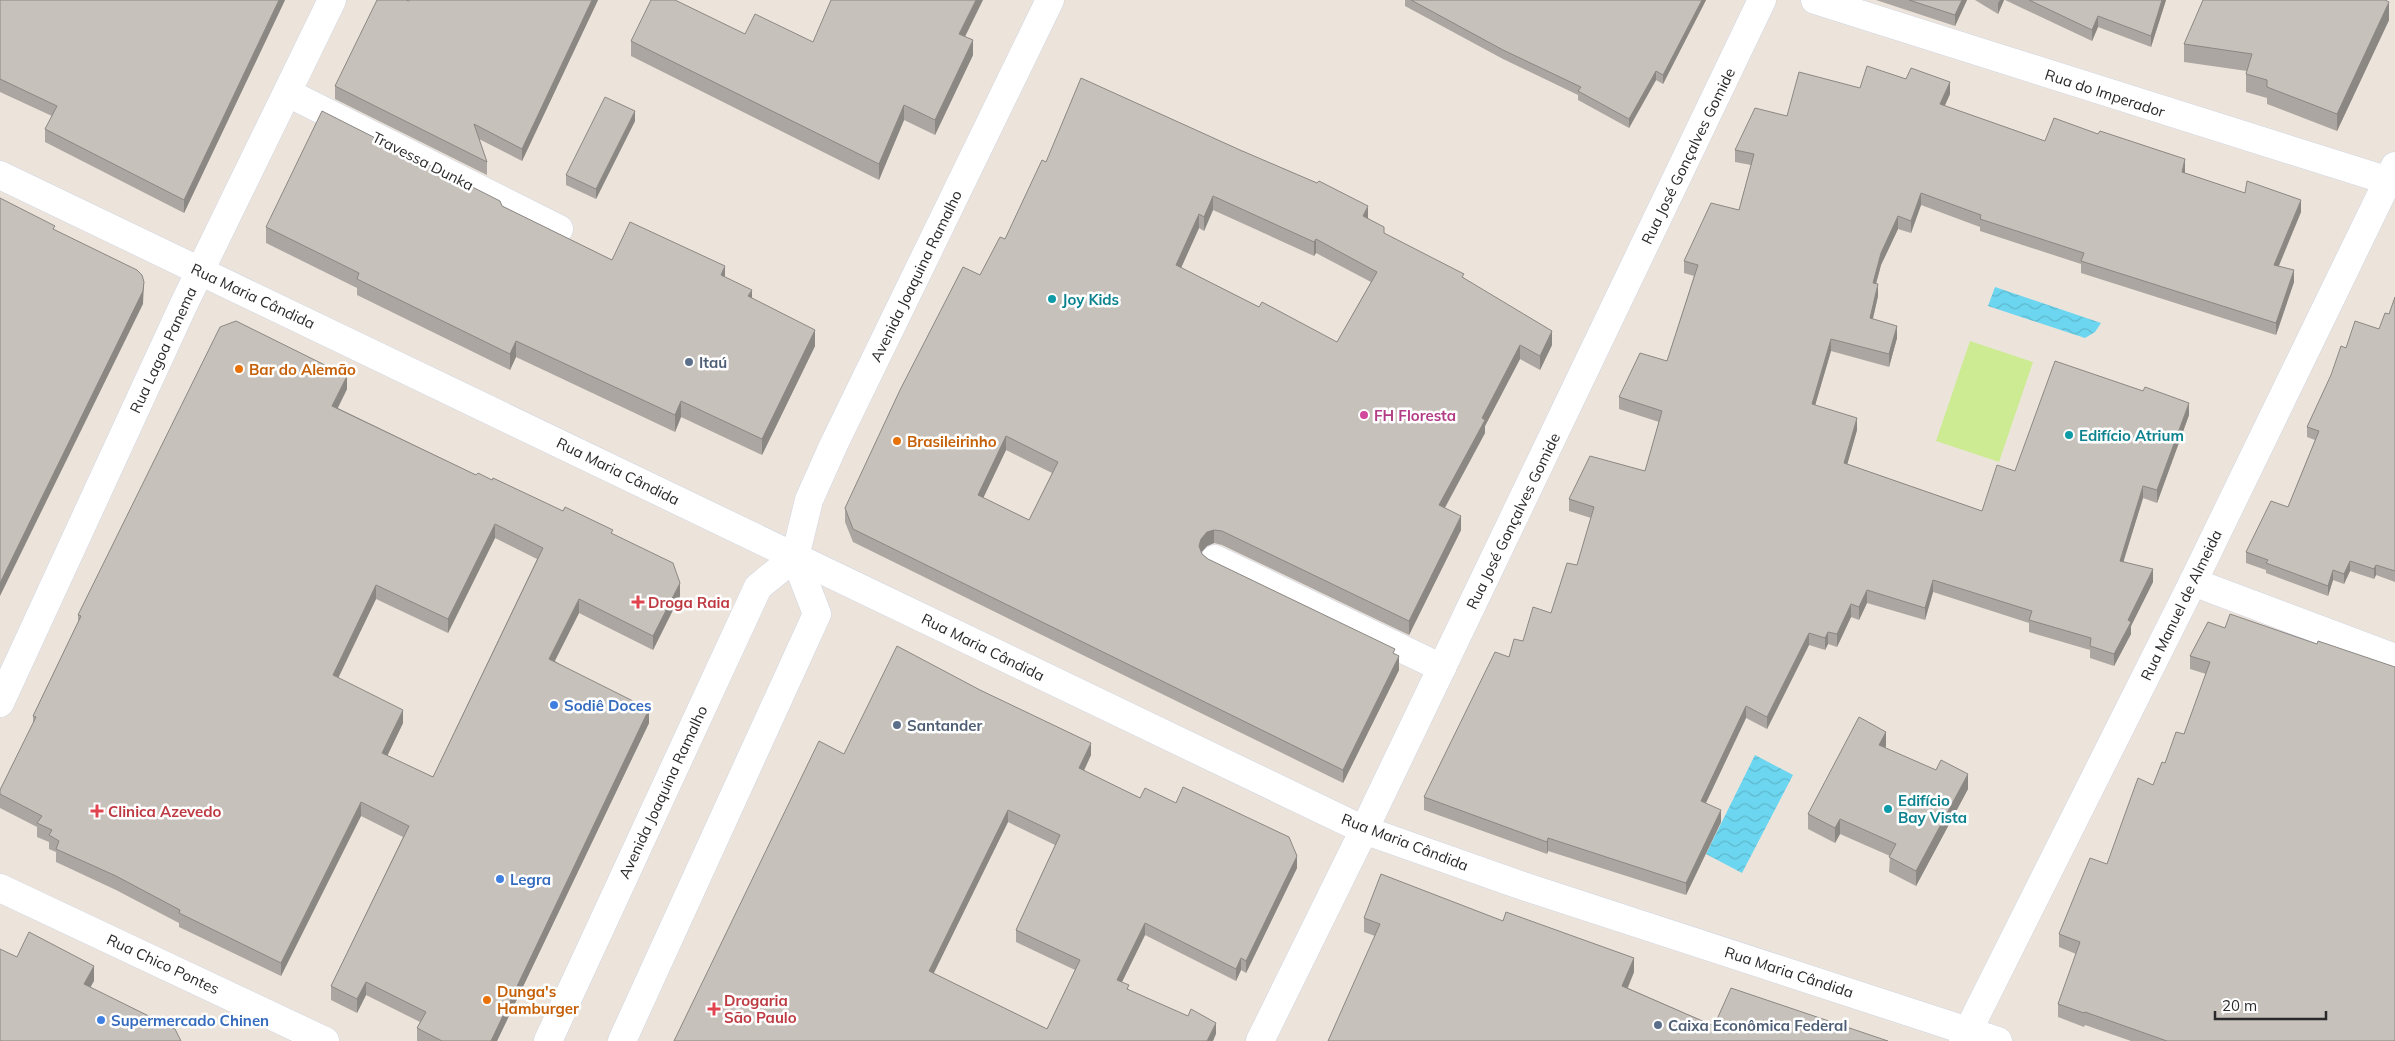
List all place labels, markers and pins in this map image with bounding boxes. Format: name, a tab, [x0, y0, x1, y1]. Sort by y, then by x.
place label: Joy Kids	[1062, 290, 1119, 309]
marker: Joy Kids	[1046, 293, 1058, 305]
place label: Itaú	[699, 353, 727, 372]
marker: Itaú	[683, 356, 695, 368]
place label: Bar do Alemão	[249, 360, 356, 379]
marker: Bar do Alemão	[233, 363, 245, 375]
place label: FH Floresta	[1374, 406, 1456, 425]
marker: FH Floresta	[1358, 409, 1370, 421]
place label: Edifício Atrium	[2079, 426, 2184, 445]
marker: Edifício Atrium	[2063, 429, 2075, 441]
place label: Brasileirinho	[907, 432, 997, 451]
marker: Brasileirinho	[891, 435, 903, 447]
place label: Droga Raia	[648, 593, 730, 612]
marker: Droga Raia	[632, 596, 644, 608]
place label: Sodiê Doces	[564, 696, 652, 715]
marker: Sodiê Doces	[548, 699, 560, 711]
place label: Santander	[907, 716, 983, 735]
marker: Santander	[891, 719, 903, 731]
place label: Edifício Bay Vista	[1898, 791, 1967, 827]
place label: Clinica Azevedo	[108, 802, 222, 821]
marker: Edifício Bay Vista	[1882, 803, 1894, 815]
marker: Clinica Azevedo	[90, 804, 104, 818]
place label: Legra	[510, 870, 551, 889]
marker: Legra	[494, 873, 506, 885]
place label: Dunga's Hamburger	[497, 982, 579, 1018]
place label: Drogaria São Paulo	[724, 991, 797, 1027]
marker: Dunga's Hamburger	[481, 994, 493, 1006]
marker: Drogaria São Paulo	[708, 1003, 720, 1015]
place label: Supermercado Chinen	[111, 1011, 269, 1030]
marker: Supermercado Chinen	[95, 1014, 107, 1026]
place label: Caixa Econômica Federal	[1668, 1016, 1847, 1035]
marker: Caixa Econômica Federal	[1652, 1019, 1664, 1031]

